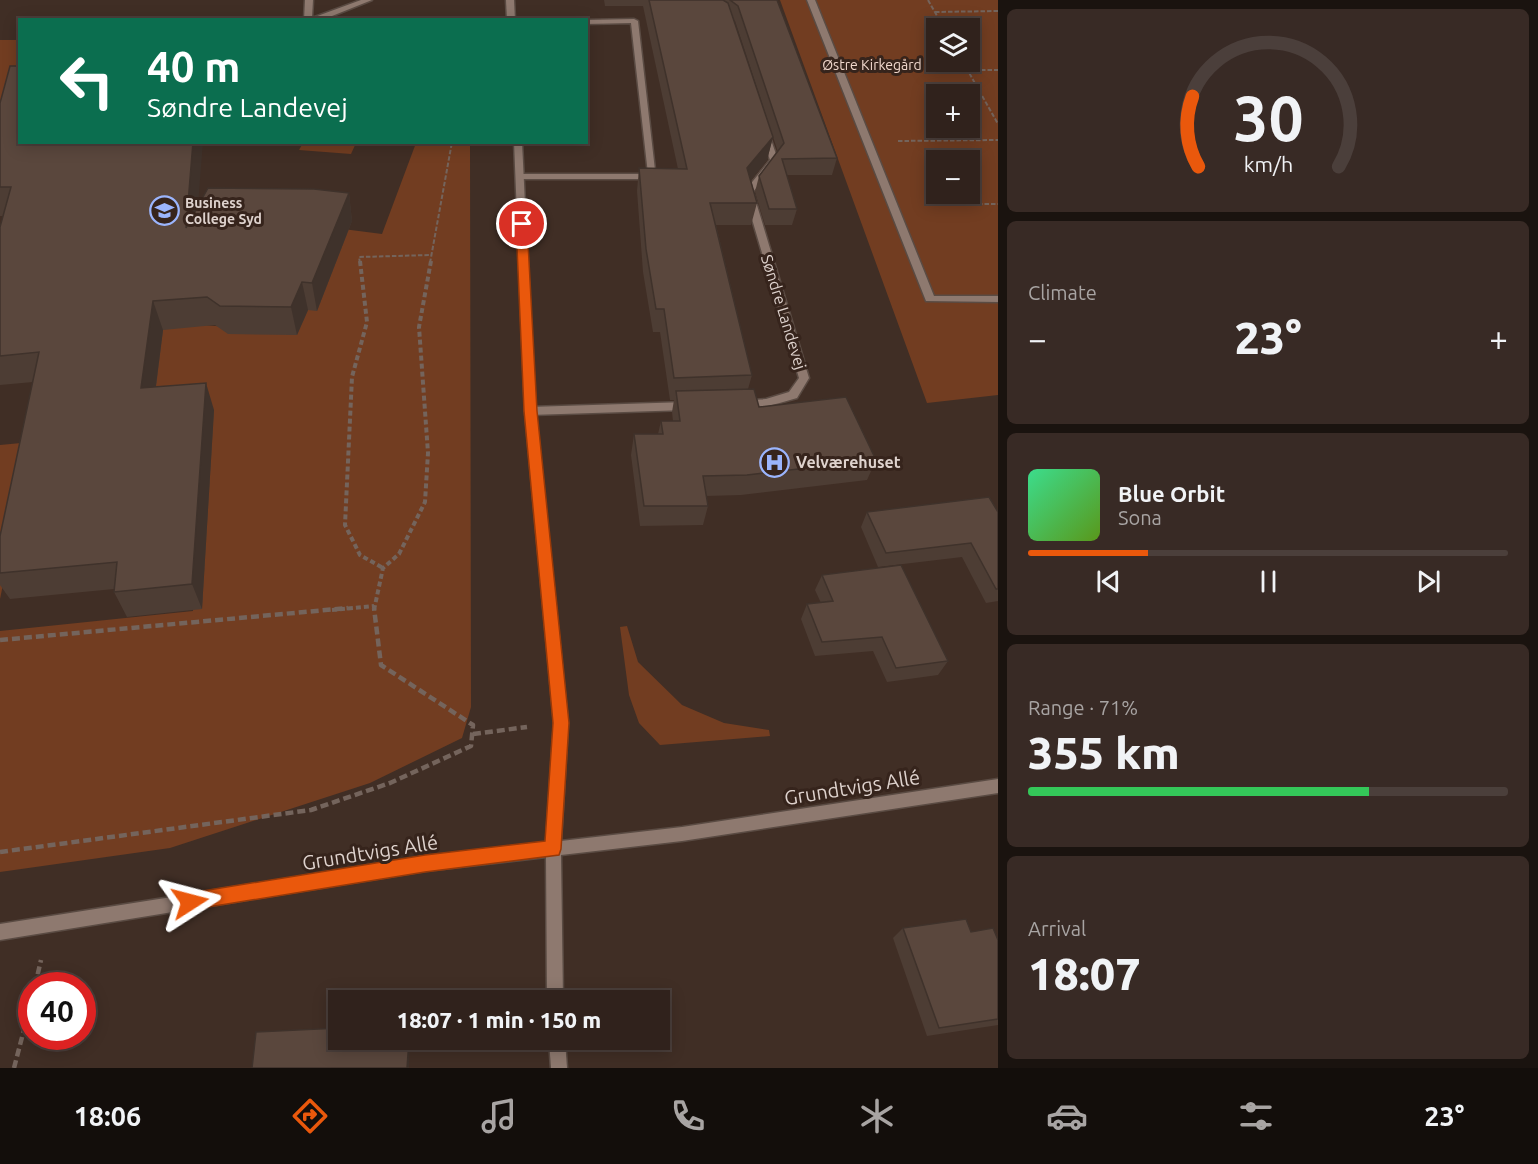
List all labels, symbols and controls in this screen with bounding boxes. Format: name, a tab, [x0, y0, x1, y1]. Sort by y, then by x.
map controls	[926, 18, 980, 204]
button: layers	[926, 18, 980, 72]
icon: left	[48, 42, 126, 120]
text: 40 m	[147, 43, 241, 90]
park label: Østre Kirkegård	[822, 57, 922, 73]
button: +	[926, 84, 980, 138]
text: 30	[1233, 84, 1303, 154]
text: Søndre Landevej	[147, 92, 348, 122]
button: −	[926, 150, 980, 204]
text: km/h	[1243, 153, 1293, 177]
school or university icon: Business College Syd	[148, 195, 180, 227]
place label: Business College Syd	[185, 195, 262, 227]
pin	[496, 198, 547, 249]
icon: arrive	[505, 207, 538, 240]
street label: Søndre Landevej	[758, 252, 810, 372]
text: Climate	[1028, 281, 1097, 304]
text: 23°	[1234, 312, 1302, 363]
text: −	[1028, 320, 1047, 357]
text: +	[1489, 320, 1508, 357]
hospital icon: Velværehuset	[759, 446, 791, 478]
place label: Velværehuset	[796, 453, 901, 471]
text: Blue Orbit	[1118, 481, 1225, 506]
text: Sona	[1118, 506, 1162, 529]
icon: previous	[1092, 565, 1125, 598]
icon: pause	[1252, 565, 1285, 598]
icon: next	[1412, 565, 1445, 598]
text: Range · 71%	[1028, 696, 1138, 719]
text: 355 km	[1028, 727, 1180, 778]
street label: Grundtvigs Allé	[782, 765, 922, 809]
street label: Grundtvigs Allé	[300, 830, 440, 874]
position arrow	[158, 870, 222, 934]
text: Arrival	[1028, 917, 1086, 940]
text: 18:07	[1028, 948, 1141, 999]
speed limit sign: 40	[18, 972, 96, 1050]
text: 18:07 · 1 min · 150 m	[397, 1007, 601, 1032]
icon: directions	[289, 1095, 331, 1137]
icon: music	[478, 1095, 520, 1137]
icon: phone	[667, 1095, 709, 1137]
icon: climate	[856, 1095, 898, 1137]
icon: car	[1046, 1095, 1088, 1137]
icon: filters	[1235, 1095, 1277, 1137]
text: 18:06	[74, 1101, 141, 1131]
text: 23°	[1424, 1101, 1464, 1131]

